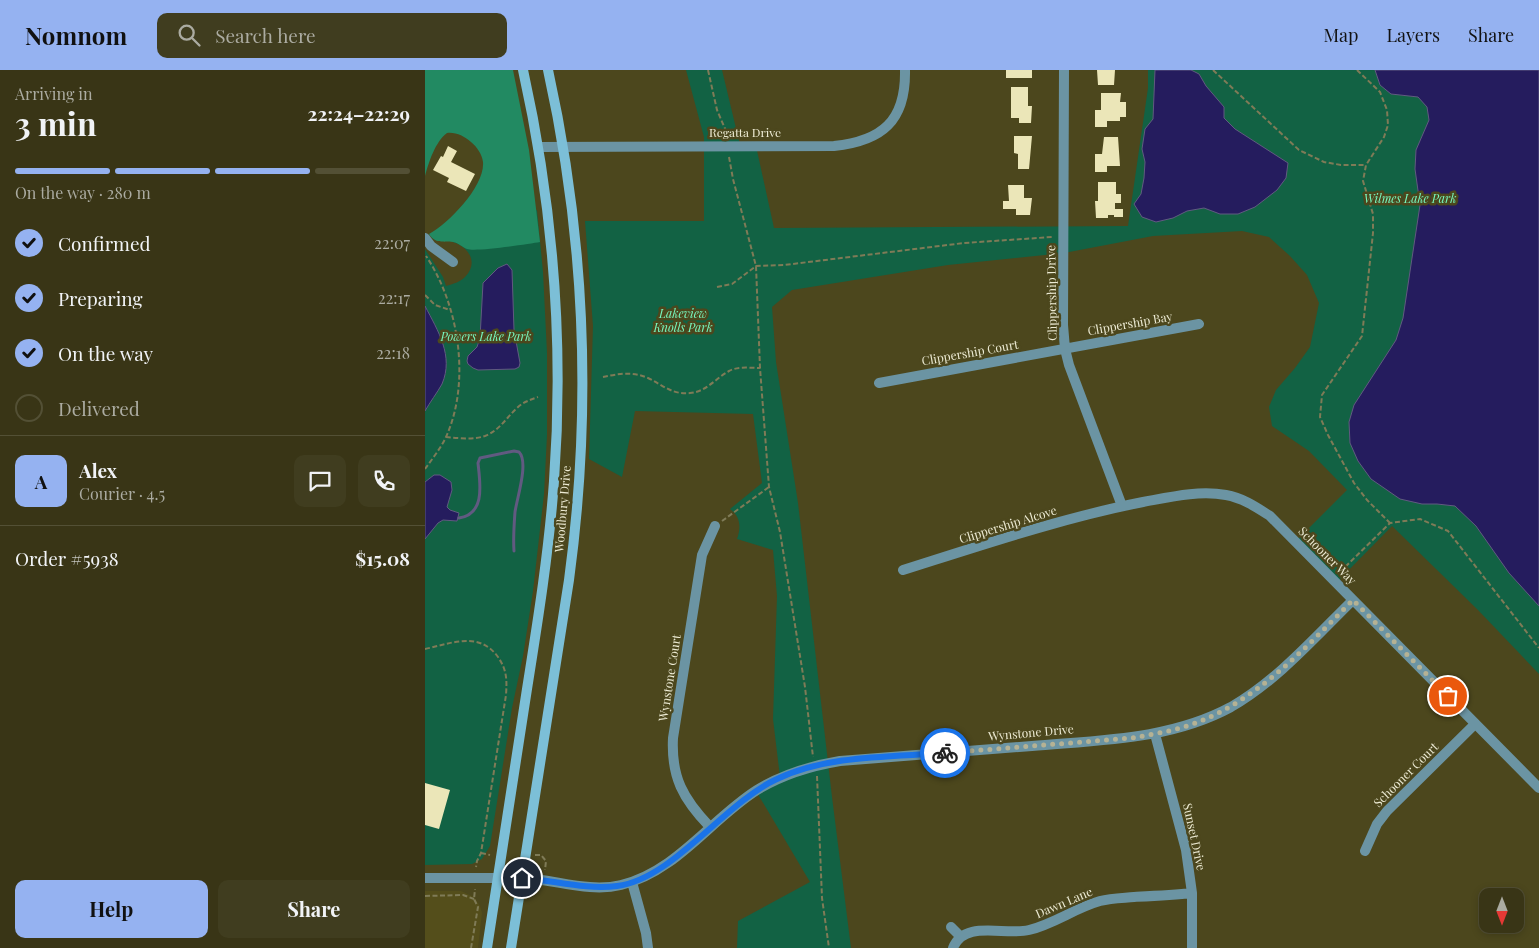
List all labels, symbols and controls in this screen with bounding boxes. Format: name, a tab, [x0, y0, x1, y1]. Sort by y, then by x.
search box	[157, 13, 507, 58]
text: Nomnom	[25, 19, 127, 51]
icon: search	[175, 21, 203, 49]
text: Search here	[215, 22, 316, 48]
text: Map	[1323, 23, 1358, 47]
text: Layers	[1386, 23, 1440, 47]
text: Share	[1468, 23, 1514, 47]
text: Arriving in	[15, 83, 93, 104]
text: 22:24–22:29	[308, 100, 410, 126]
text: 3 min	[15, 101, 97, 144]
street label: Regatta Drive	[709, 124, 781, 140]
text: On the way · 280 m	[15, 182, 151, 203]
park label: Wilmes Lake Park	[1364, 190, 1456, 206]
icon: check	[15, 229, 43, 257]
text: Confirmed	[58, 230, 151, 256]
text: 22:07	[374, 232, 410, 253]
street label: Clippership Drive	[1042, 245, 1060, 341]
icon: check	[15, 284, 43, 312]
text: Preparing	[58, 285, 143, 311]
text: 22:17	[378, 287, 410, 308]
park label: Lakeview Knolls Park	[652, 305, 713, 335]
street label: Clippership Bay	[1086, 308, 1174, 338]
park label: Powers Lake Park	[439, 328, 532, 344]
street label: Clippership Court	[920, 336, 1020, 368]
icon: check	[15, 339, 43, 367]
text: On the way	[58, 340, 153, 366]
text: 22:18	[376, 342, 410, 363]
text: Delivered	[58, 395, 140, 421]
button: chat	[294, 455, 346, 507]
button: phone	[358, 455, 410, 507]
text: Alex	[79, 457, 117, 483]
street label: Woodbury Drive	[550, 465, 574, 554]
text: A	[35, 468, 47, 494]
text: Courier · 4.5	[79, 483, 165, 504]
street label: Clippership Alcove	[957, 502, 1058, 546]
street label: Schooner Way	[1295, 523, 1360, 588]
text: Order #5938	[15, 545, 119, 571]
text: $15.08	[355, 545, 410, 571]
street label: Wynstone Court	[654, 633, 684, 723]
pin	[1427, 675, 1469, 717]
icon: bag	[1434, 682, 1462, 710]
street label: Wynstone Drive	[987, 720, 1074, 744]
courier	[920, 728, 970, 778]
street label: Schooner Court	[1370, 738, 1442, 810]
icon: bike	[931, 739, 959, 767]
street label: Sunset Drive	[1180, 802, 1210, 872]
pin	[501, 857, 543, 899]
icon: home	[508, 864, 536, 892]
button: Help	[15, 880, 208, 938]
button: Share	[218, 880, 410, 938]
street label: Dawn Lane	[1033, 883, 1094, 921]
north arrow	[1479, 888, 1524, 932]
map controls	[1479, 888, 1524, 933]

